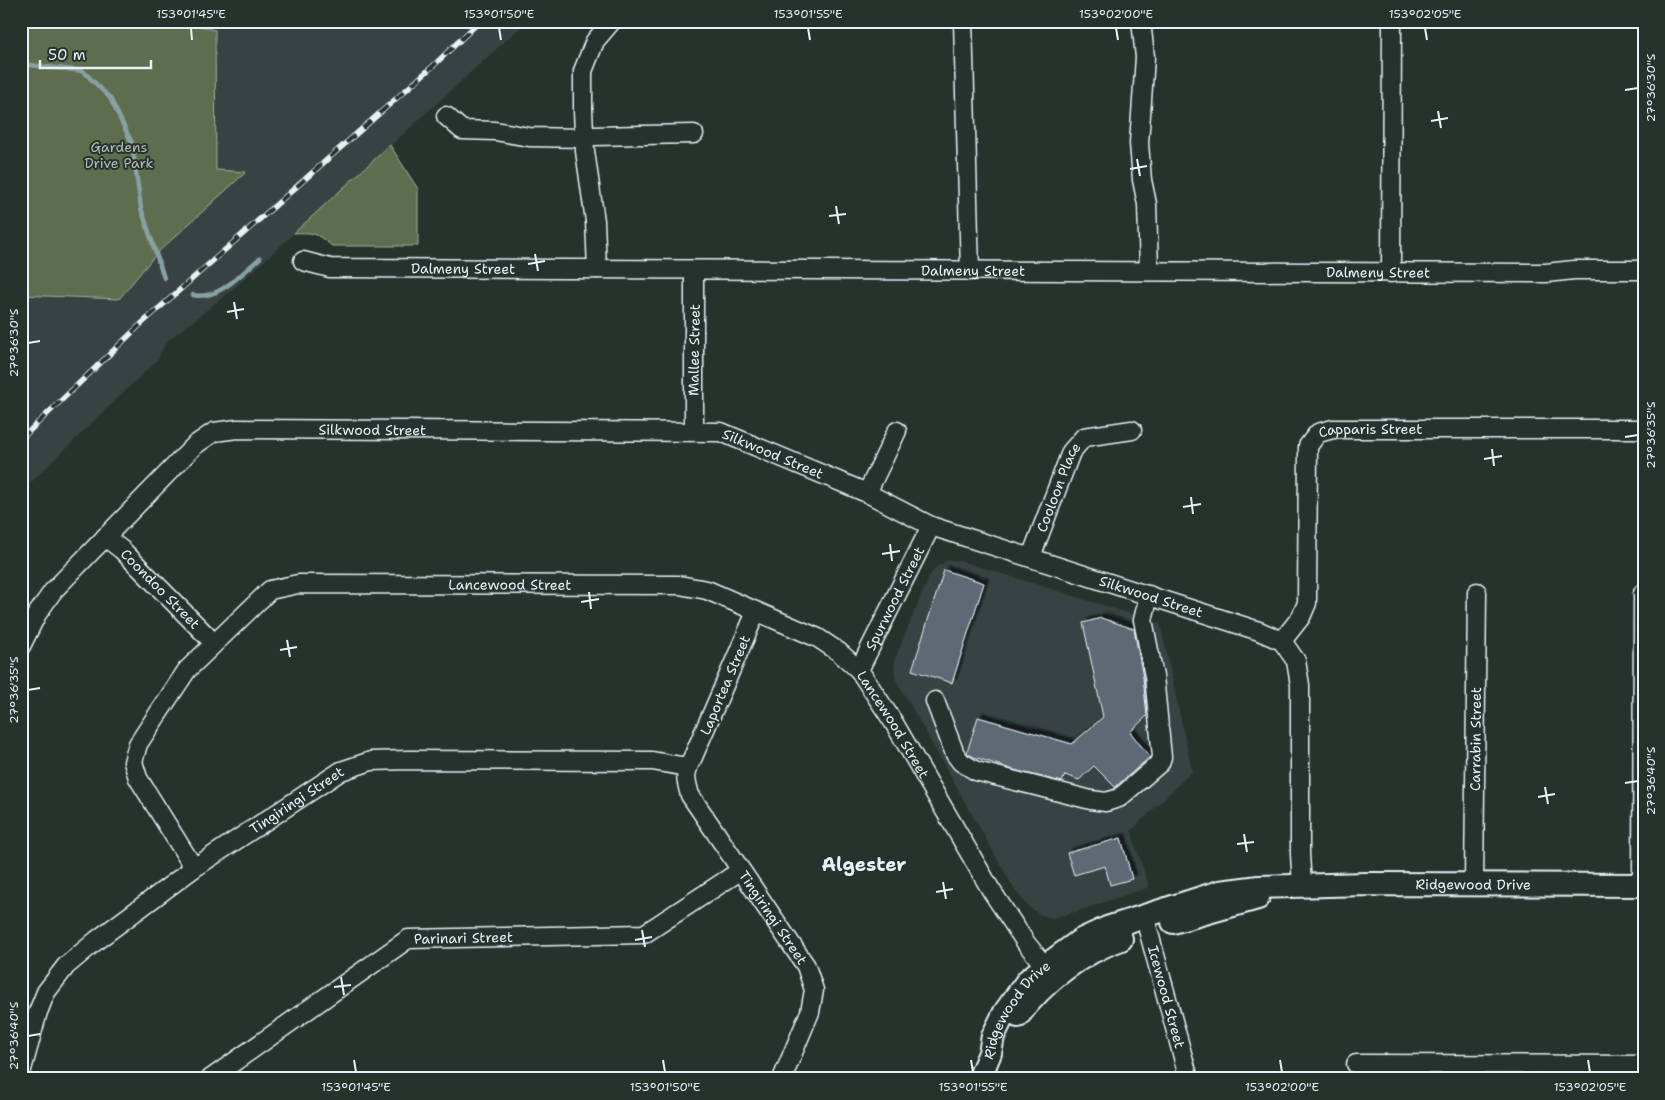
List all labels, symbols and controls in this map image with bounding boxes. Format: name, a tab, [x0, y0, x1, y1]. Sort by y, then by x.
text: 153°01'45"E	[156, 6, 226, 22]
text: 153°01'50"E	[464, 6, 534, 22]
text: 153°01'55"E	[774, 6, 843, 22]
text: 153°02'00"E	[1079, 6, 1153, 22]
text: 153°02'05"E	[1389, 6, 1461, 22]
scale bar	[40, 38, 151, 70]
text: 50 m	[48, 45, 86, 65]
text: 27°36'30"S	[1643, 53, 1659, 122]
park label: Gardens Drive Park	[84, 138, 154, 172]
street label: Dalmeny Street	[411, 259, 515, 278]
street label: Dalmeny Street	[921, 261, 1025, 280]
street label: Dalmeny Street	[1326, 263, 1430, 282]
street label: Mallee Street	[684, 304, 704, 396]
text: 27°36'30"S	[6, 308, 22, 377]
text: 27°36'35"S	[1643, 401, 1659, 469]
street label: Capparis Street	[1316, 420, 1422, 442]
street label: Silkwood Street	[318, 421, 426, 439]
street label: Silkwood Street	[720, 425, 826, 483]
street label: Cooloon Place	[1032, 438, 1085, 535]
street label: Spurwood Street	[861, 544, 928, 653]
street label: Coondoo Street	[117, 545, 204, 633]
street label: Silkwood Street	[1097, 571, 1205, 621]
street label: Lancewood Street	[448, 575, 572, 594]
street label: Laportea Street	[696, 632, 754, 738]
text: 27°36'35"S	[6, 656, 22, 724]
street label: Lancewood Street	[853, 667, 933, 782]
street label: Carrabin Street	[1466, 687, 1485, 791]
text: 27°36'40"S	[1643, 746, 1659, 815]
street label: Tingiringi Street	[246, 763, 347, 838]
district label: Algester	[821, 852, 907, 877]
street label: Tingiringi Street	[735, 867, 811, 968]
street label: Ridgewood Drive	[1415, 875, 1531, 894]
street label: Parinari Street	[414, 928, 513, 948]
street label: Icewood Street	[1144, 944, 1189, 1050]
street label: Ridgewood Drive	[979, 957, 1054, 1062]
text: 27°36'40"S	[6, 1001, 22, 1070]
text: 153°01'45"E	[321, 1079, 391, 1095]
text: 153°01'50"E	[630, 1079, 700, 1095]
text: 153°01'55"E	[939, 1079, 1008, 1095]
text: 153°02'00"E	[1245, 1079, 1319, 1095]
text: 153°02'05"E	[1554, 1079, 1626, 1095]

